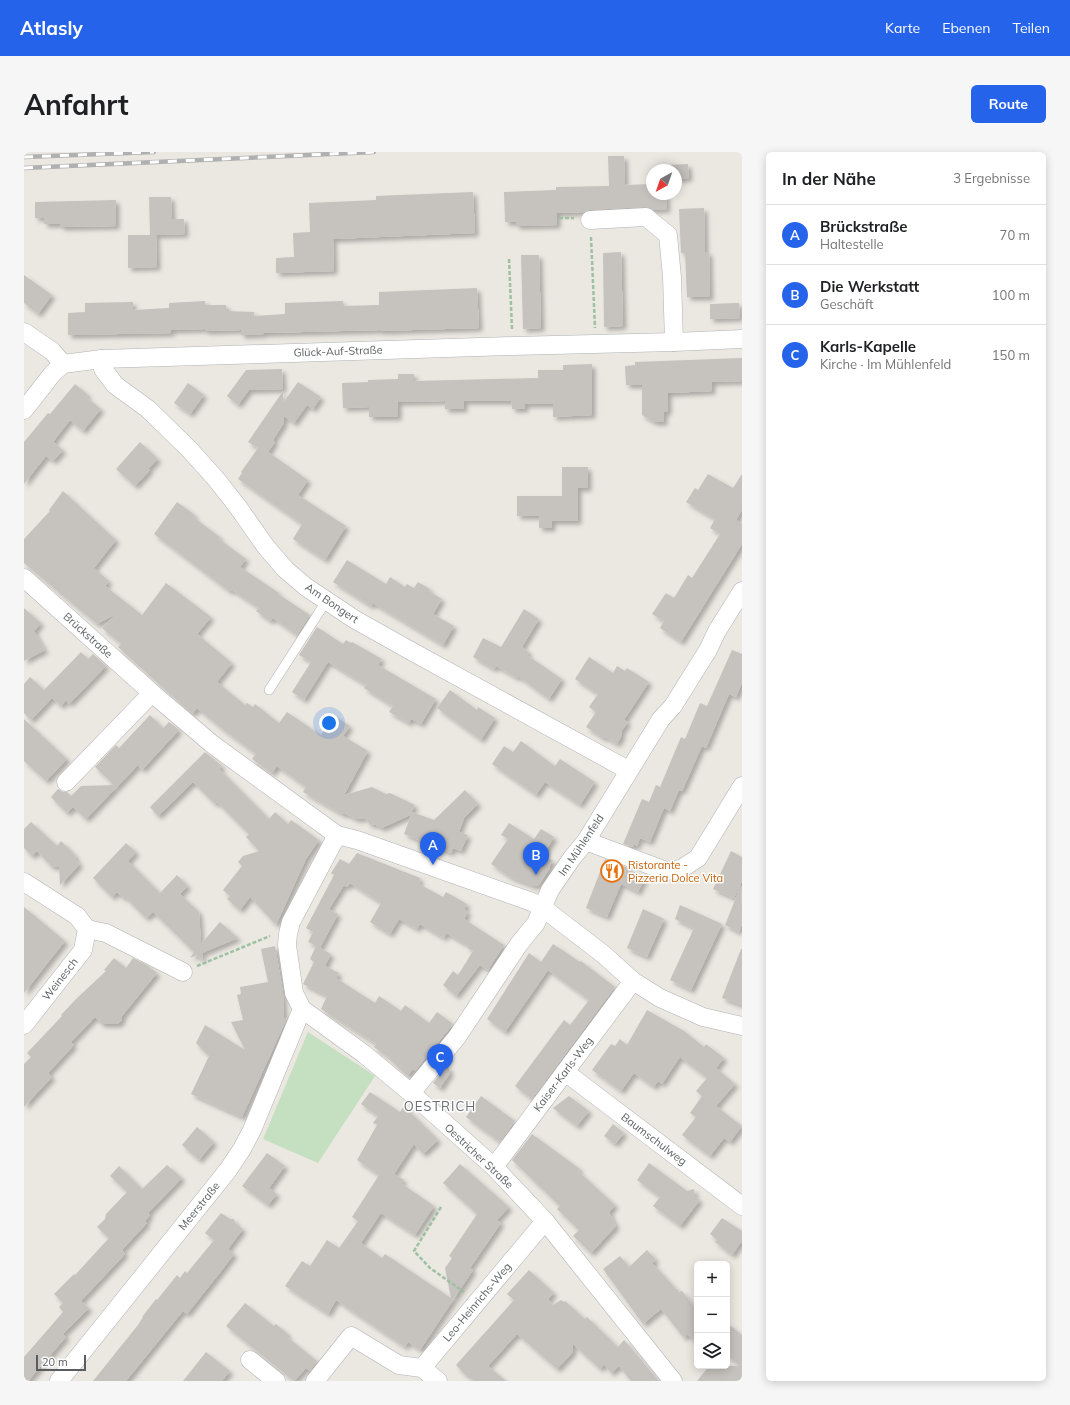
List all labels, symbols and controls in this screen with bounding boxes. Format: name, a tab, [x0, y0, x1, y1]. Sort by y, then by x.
text: Atlasly	[20, 16, 83, 40]
text: Karte	[885, 19, 920, 37]
text: Ebenen	[942, 19, 991, 37]
text: Teilen	[1013, 19, 1050, 37]
button: Route	[971, 85, 1046, 123]
text: Anfahrt	[24, 87, 129, 122]
north arrow	[646, 164, 682, 200]
text: In der Nähe	[782, 168, 876, 189]
text: 3 Ergebnisse	[953, 170, 1030, 186]
text: Brückstraße	[820, 217, 907, 236]
text: A	[790, 227, 800, 243]
text: 70 m	[1000, 227, 1030, 243]
text: Haltestelle	[820, 236, 884, 252]
text: Die Werkstatt	[820, 277, 919, 296]
text: B	[791, 287, 799, 303]
text: 100 m	[992, 287, 1030, 303]
text: Geschäft	[820, 296, 874, 312]
text: Karls-Kapelle	[820, 337, 916, 356]
street label: Glück-Auf-Straße	[293, 342, 383, 360]
text: C	[791, 347, 799, 363]
text: 150 m	[992, 347, 1030, 363]
text: Kirche · Im Mühlenfeld	[820, 356, 951, 372]
street label: Am Bongert	[303, 580, 362, 626]
street label: Brückstraße	[60, 609, 116, 661]
your location	[319, 713, 339, 733]
street label: Im Mühlenfeld	[555, 811, 607, 879]
pin: A	[420, 832, 446, 865]
pin: B	[523, 842, 549, 875]
restaurant icon: Ristorante - Pizzeria Dolce Vita	[599, 858, 625, 884]
place label: Ristorante - Pizzeria Dolce Vita	[628, 858, 723, 885]
street label: Weinesch	[39, 955, 81, 1003]
street label: Kaiser-Karls-Weg	[530, 1034, 596, 1114]
pin: C	[427, 1044, 453, 1077]
district label: OESTRICH	[404, 1098, 476, 1114]
street label: Baumschulweg	[618, 1110, 690, 1168]
street label: Oestricher Straße	[442, 1120, 516, 1192]
street label: Meerstraße	[175, 1179, 223, 1233]
street label: Leo-Heinrichs-Weg	[440, 1260, 514, 1344]
map controls	[694, 1261, 730, 1369]
button: +	[694, 1261, 730, 1297]
button: −	[694, 1297, 730, 1333]
button: layers	[694, 1333, 730, 1369]
scale bar	[36, 1353, 86, 1372]
text: 20 m	[42, 1355, 68, 1369]

